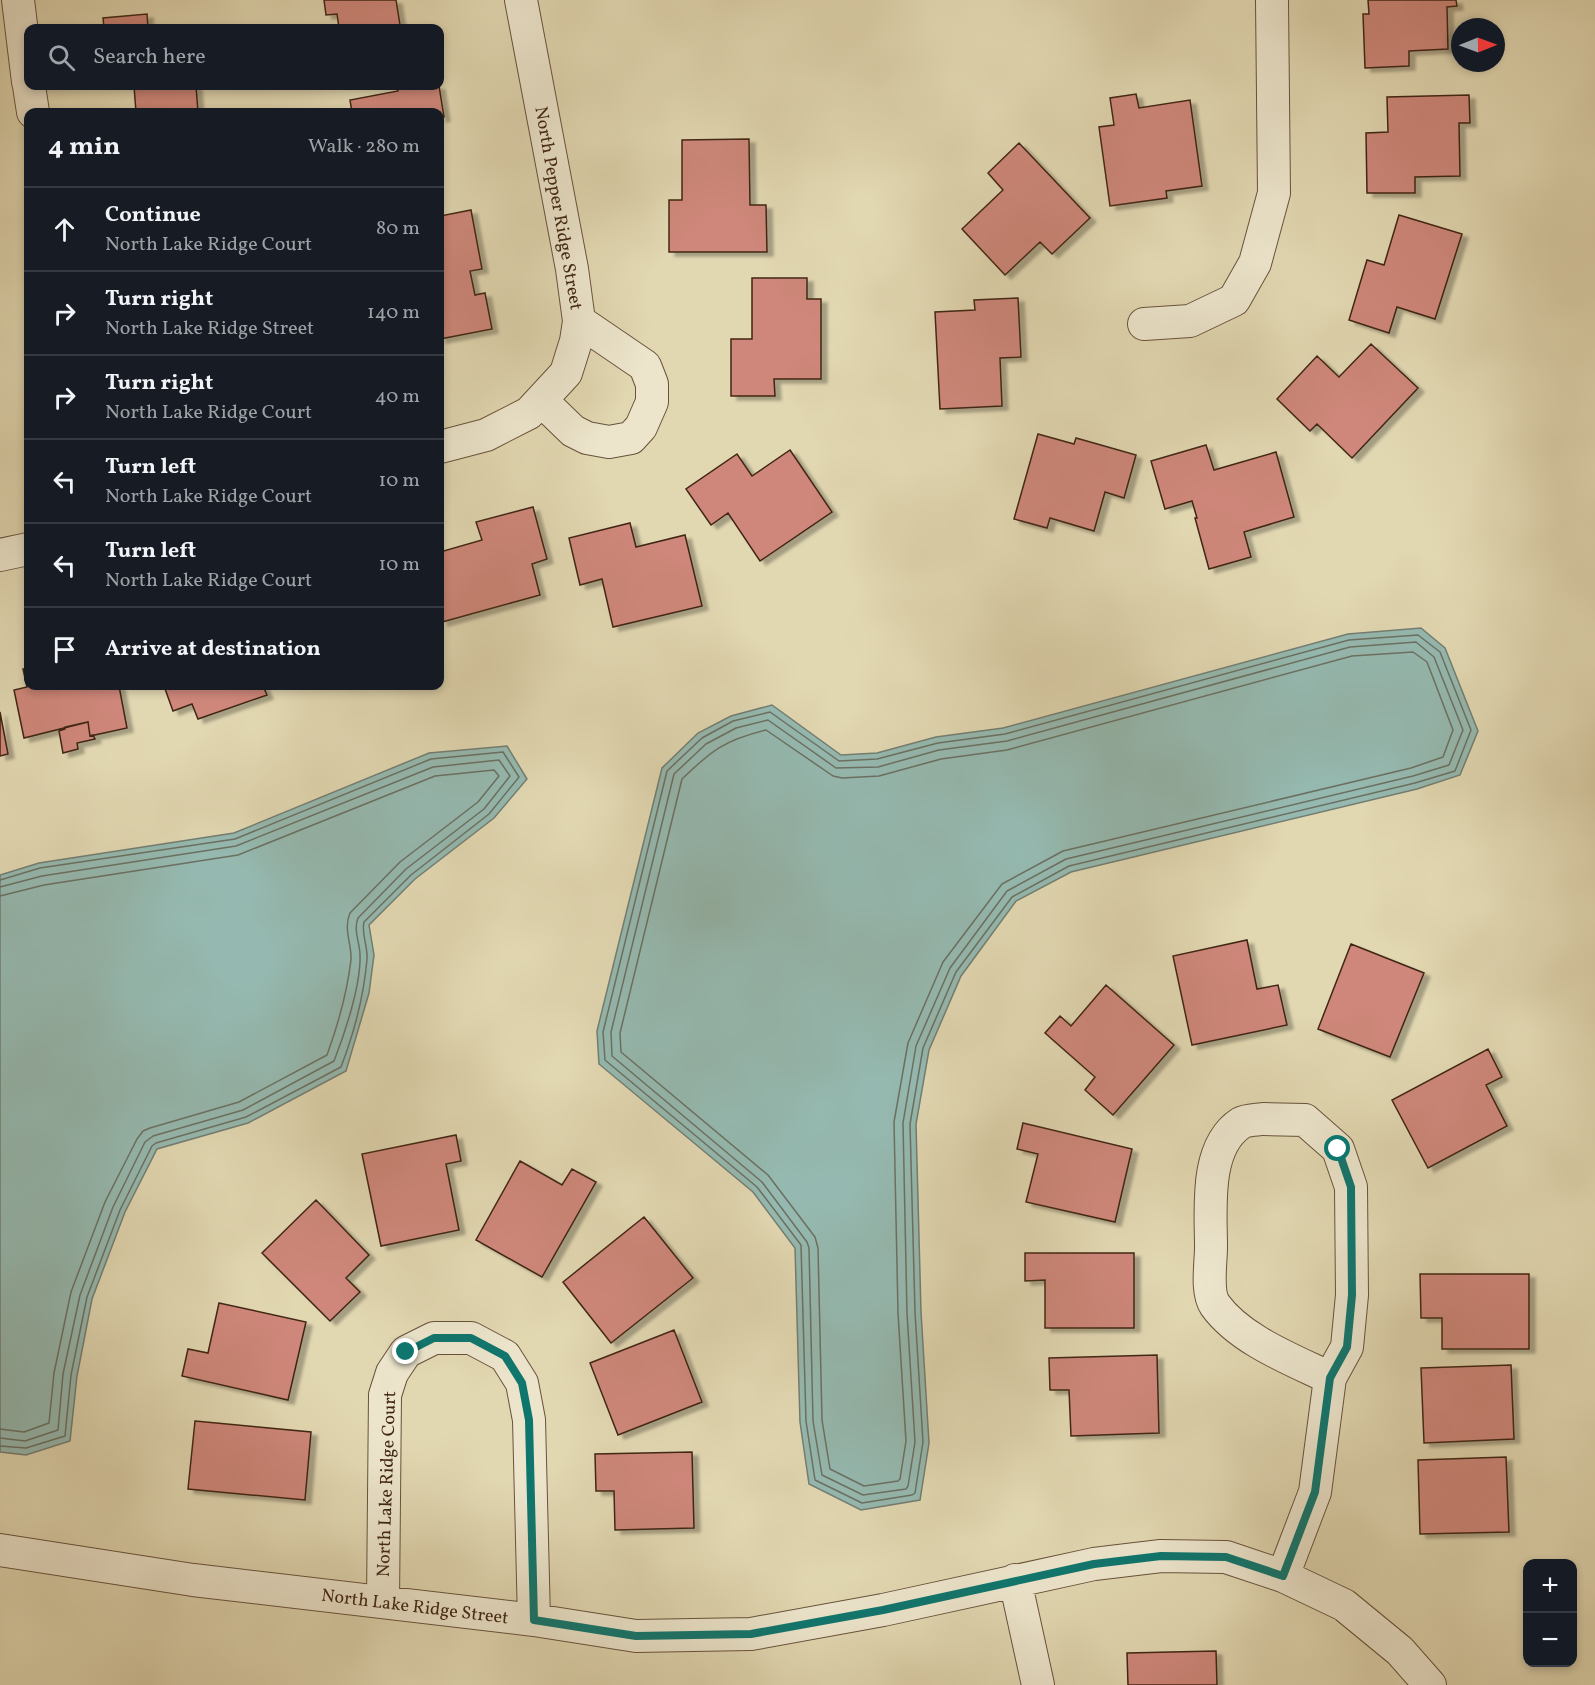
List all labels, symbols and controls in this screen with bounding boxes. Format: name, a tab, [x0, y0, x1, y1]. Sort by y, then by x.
north arrow	[1451, 18, 1505, 72]
search box	[24, 24, 444, 90]
icon: search	[45, 41, 78, 74]
text: Search here	[93, 42, 206, 73]
street label: North Pepper Ridge Street	[527, 104, 588, 312]
text: 4 min	[48, 129, 120, 165]
text: Walk · 280 m	[308, 133, 420, 161]
text: Continue	[105, 200, 201, 231]
icon: ahead	[48, 213, 81, 246]
text: 80 m	[376, 215, 420, 243]
text: North Lake Ridge Court	[105, 231, 312, 259]
text: Turn right	[105, 284, 213, 315]
icon: right	[48, 297, 81, 330]
text: 140 m	[367, 299, 420, 327]
text: North Lake Ridge Street	[105, 315, 314, 343]
text: Turn right	[105, 368, 213, 399]
icon: right	[48, 381, 81, 414]
text: 40 m	[375, 383, 420, 411]
text: North Lake Ridge Court	[105, 399, 312, 427]
text: Turn left	[105, 452, 196, 483]
icon: left	[48, 465, 81, 498]
text: 10 m	[379, 467, 420, 495]
text: North Lake Ridge Court	[105, 483, 312, 511]
text: Turn left	[105, 536, 196, 567]
icon: left	[48, 549, 81, 582]
text: 10 m	[379, 551, 420, 579]
text: North Lake Ridge Court	[105, 567, 312, 595]
icon: arrive	[48, 633, 81, 666]
text: Arrive at destination	[105, 634, 321, 665]
route start	[1324, 1135, 1350, 1161]
route end	[392, 1338, 418, 1364]
street label: North Lake Ridge Court	[372, 1390, 403, 1578]
map controls	[1523, 1559, 1577, 1667]
button: +	[1523, 1559, 1577, 1613]
street label: North Lake Ridge Street	[320, 1584, 510, 1631]
button: −	[1523, 1613, 1577, 1667]

